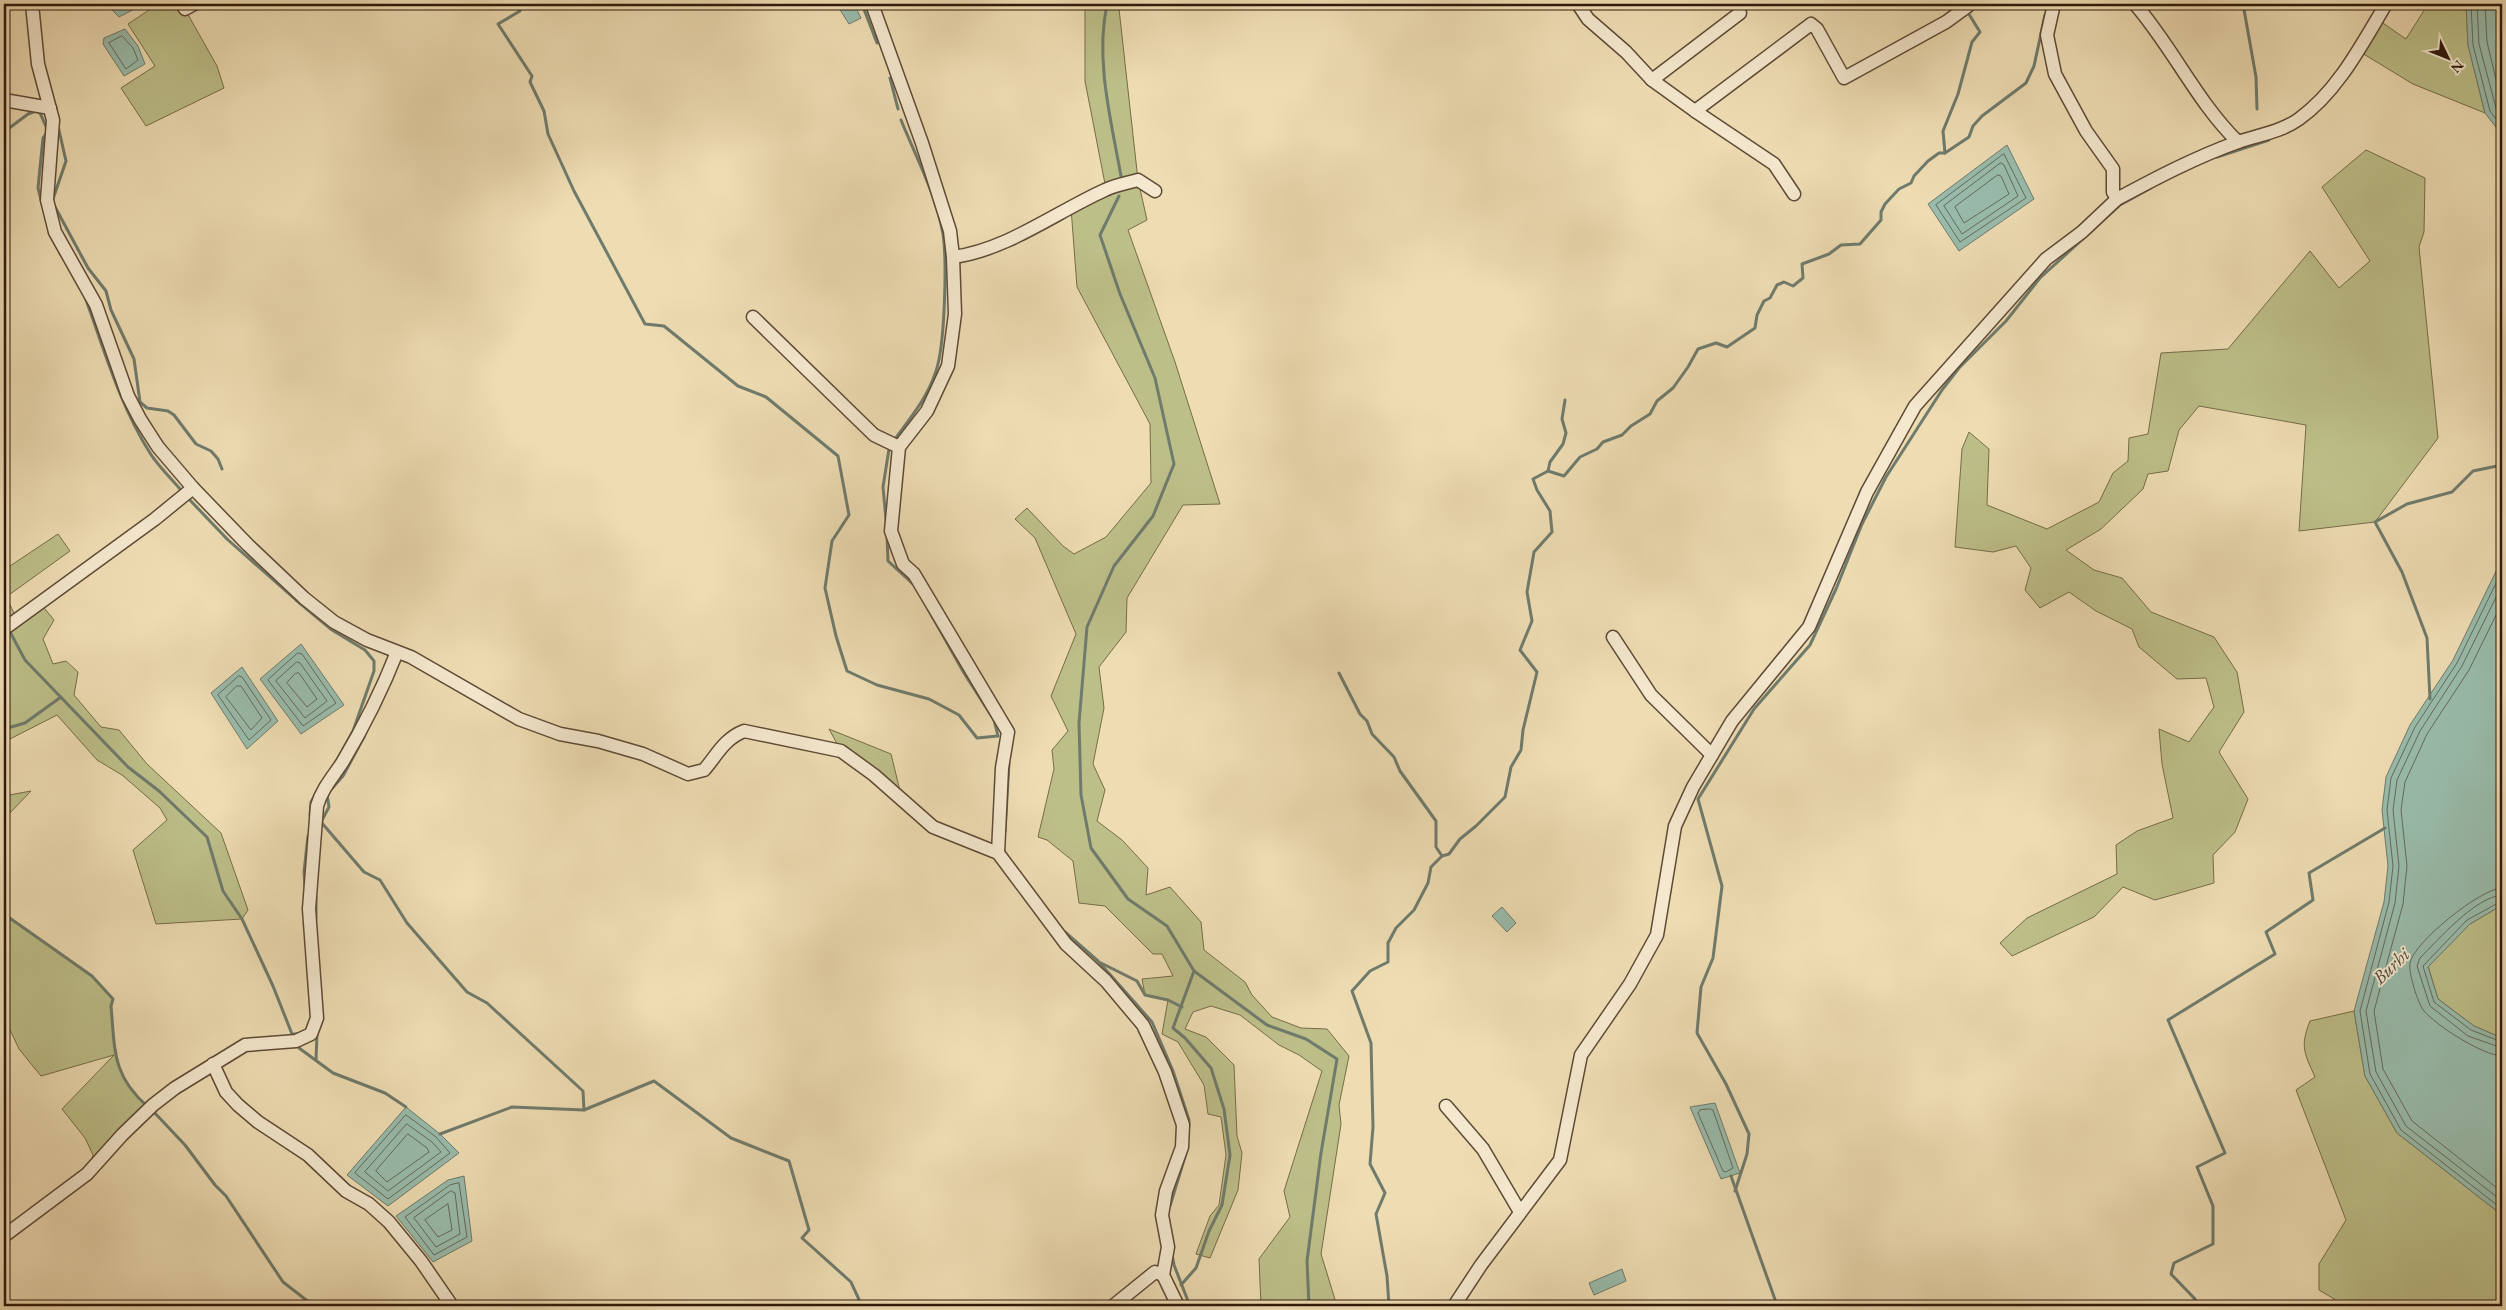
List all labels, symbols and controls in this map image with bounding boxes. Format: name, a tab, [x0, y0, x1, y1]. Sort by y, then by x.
north arrow	[2424, 32, 2474, 82]
text: N	[2447, 57, 2468, 78]
water label: Burhi	[2366, 941, 2416, 990]

